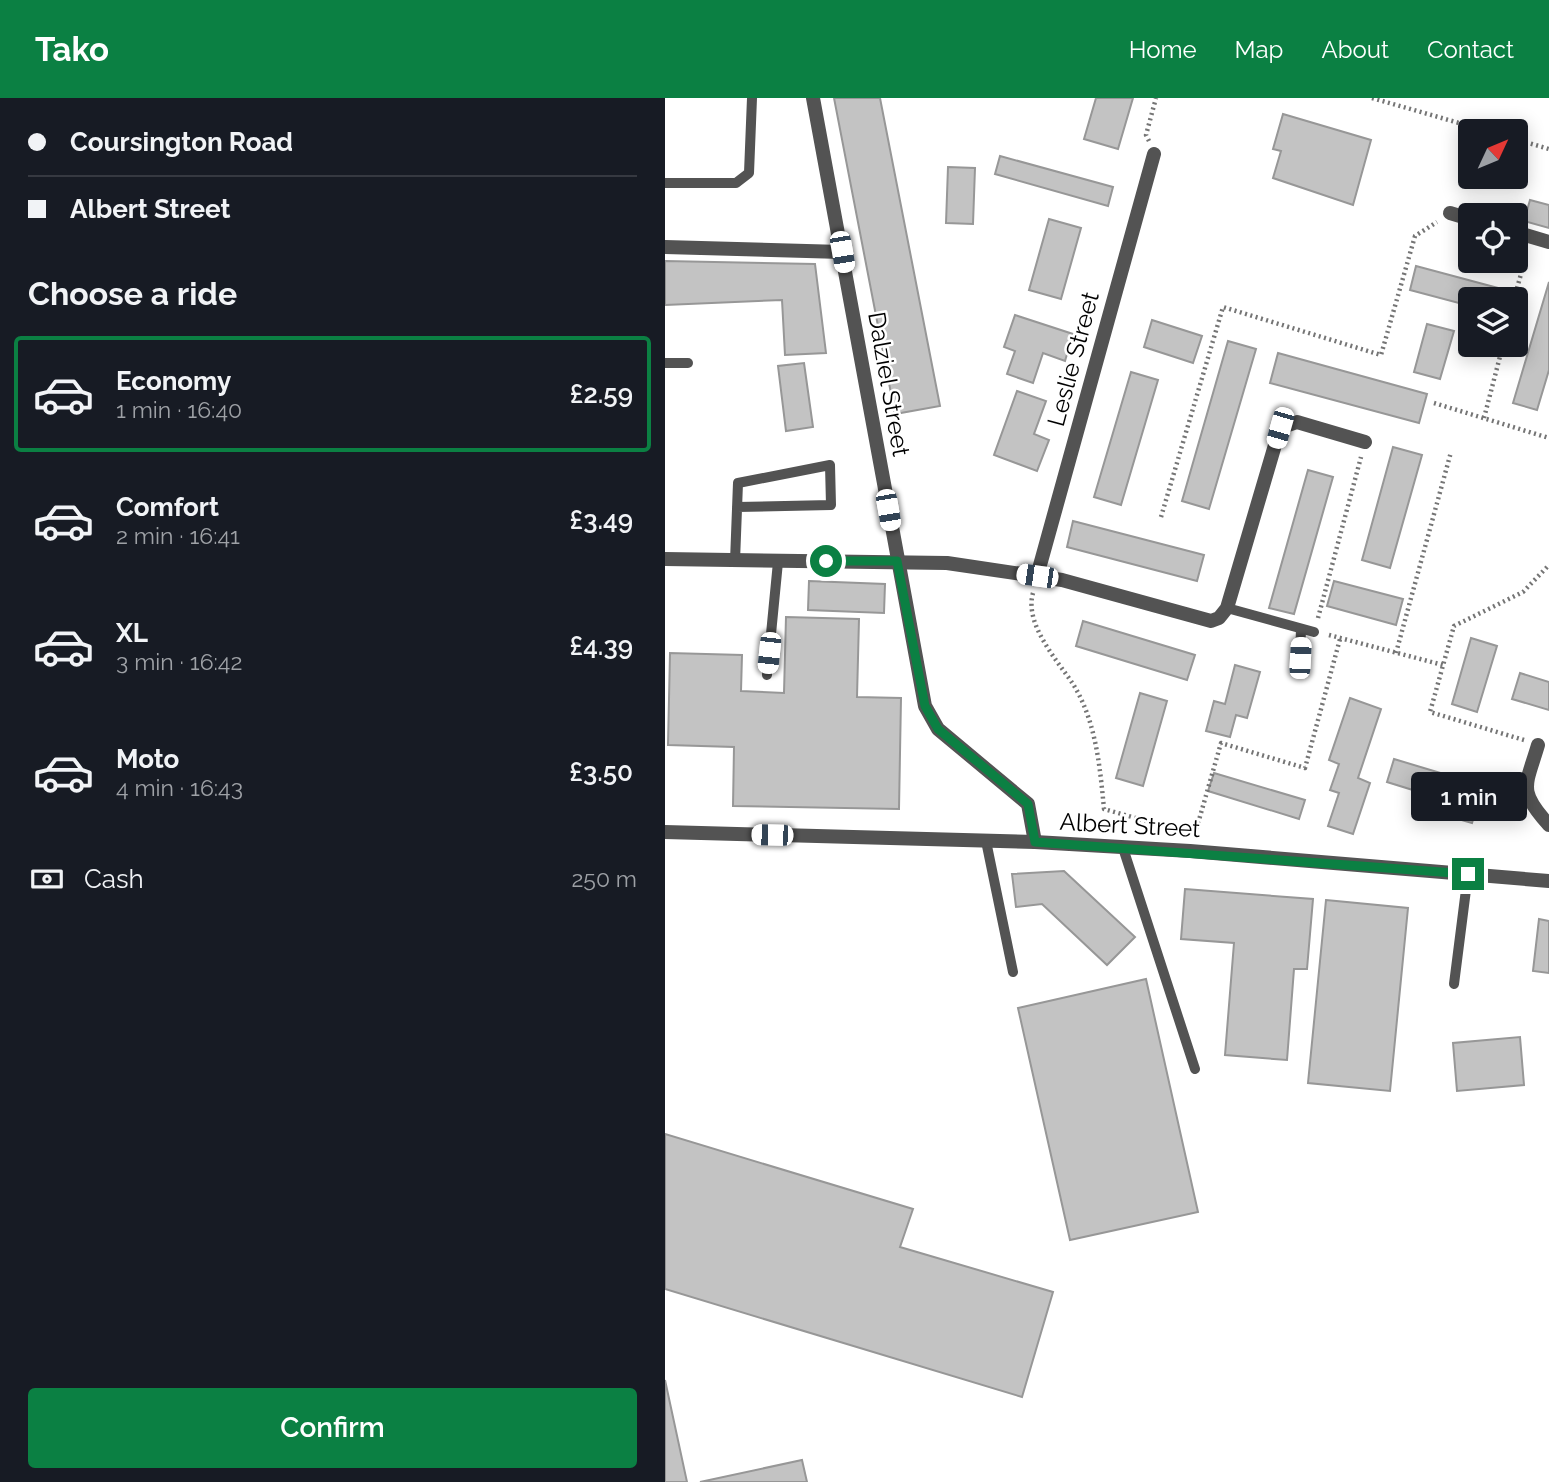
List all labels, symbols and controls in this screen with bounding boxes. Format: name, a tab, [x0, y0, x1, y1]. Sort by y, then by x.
text: Tako	[35, 30, 109, 69]
text: Home	[1129, 35, 1197, 64]
text: Map	[1235, 35, 1283, 64]
text: About	[1321, 35, 1389, 64]
text: Contact	[1427, 35, 1514, 64]
north arrow	[1458, 119, 1528, 189]
map controls	[1458, 119, 1528, 357]
text: Coursington Road	[70, 127, 293, 157]
text: Albert Street	[70, 194, 230, 224]
button: locate	[1458, 203, 1528, 273]
car	[829, 229, 856, 275]
text: Choose a ride	[28, 275, 237, 312]
button: layers	[1458, 287, 1528, 357]
street label: Leslie Street	[1041, 289, 1105, 429]
street label: Dalziel Street	[862, 309, 916, 459]
icon: car	[32, 363, 95, 426]
text: Economy	[116, 366, 231, 396]
text: £2.59	[570, 379, 633, 409]
text: 1 min · 16:40	[116, 396, 242, 423]
car	[1265, 405, 1296, 451]
car	[875, 487, 902, 533]
icon: car	[32, 489, 95, 552]
text: Comfort	[116, 492, 219, 522]
text: £3.49	[569, 505, 633, 535]
text: 2 min · 16:41	[116, 522, 240, 549]
route start	[810, 545, 842, 577]
car	[1015, 563, 1060, 589]
icon: car	[32, 615, 95, 678]
text: XL	[116, 618, 148, 648]
text: £4.39	[569, 631, 633, 661]
car	[757, 631, 782, 675]
car	[1289, 636, 1312, 680]
text: 3 min · 16:42	[116, 648, 242, 675]
icon: car	[32, 741, 95, 804]
text: Moto	[116, 744, 179, 774]
text: £3.50	[569, 757, 633, 787]
callout: 1 min	[1410, 772, 1526, 822]
text: 4 min · 16:43	[116, 774, 243, 801]
text: 1 min	[1440, 783, 1498, 810]
street label: Albert Street	[1059, 807, 1201, 843]
car	[751, 824, 794, 846]
route end	[1452, 858, 1484, 890]
icon: cash	[28, 860, 66, 898]
text: Cash	[84, 864, 144, 894]
text: 250 m	[571, 865, 637, 892]
button: Confirm	[28, 1388, 637, 1468]

